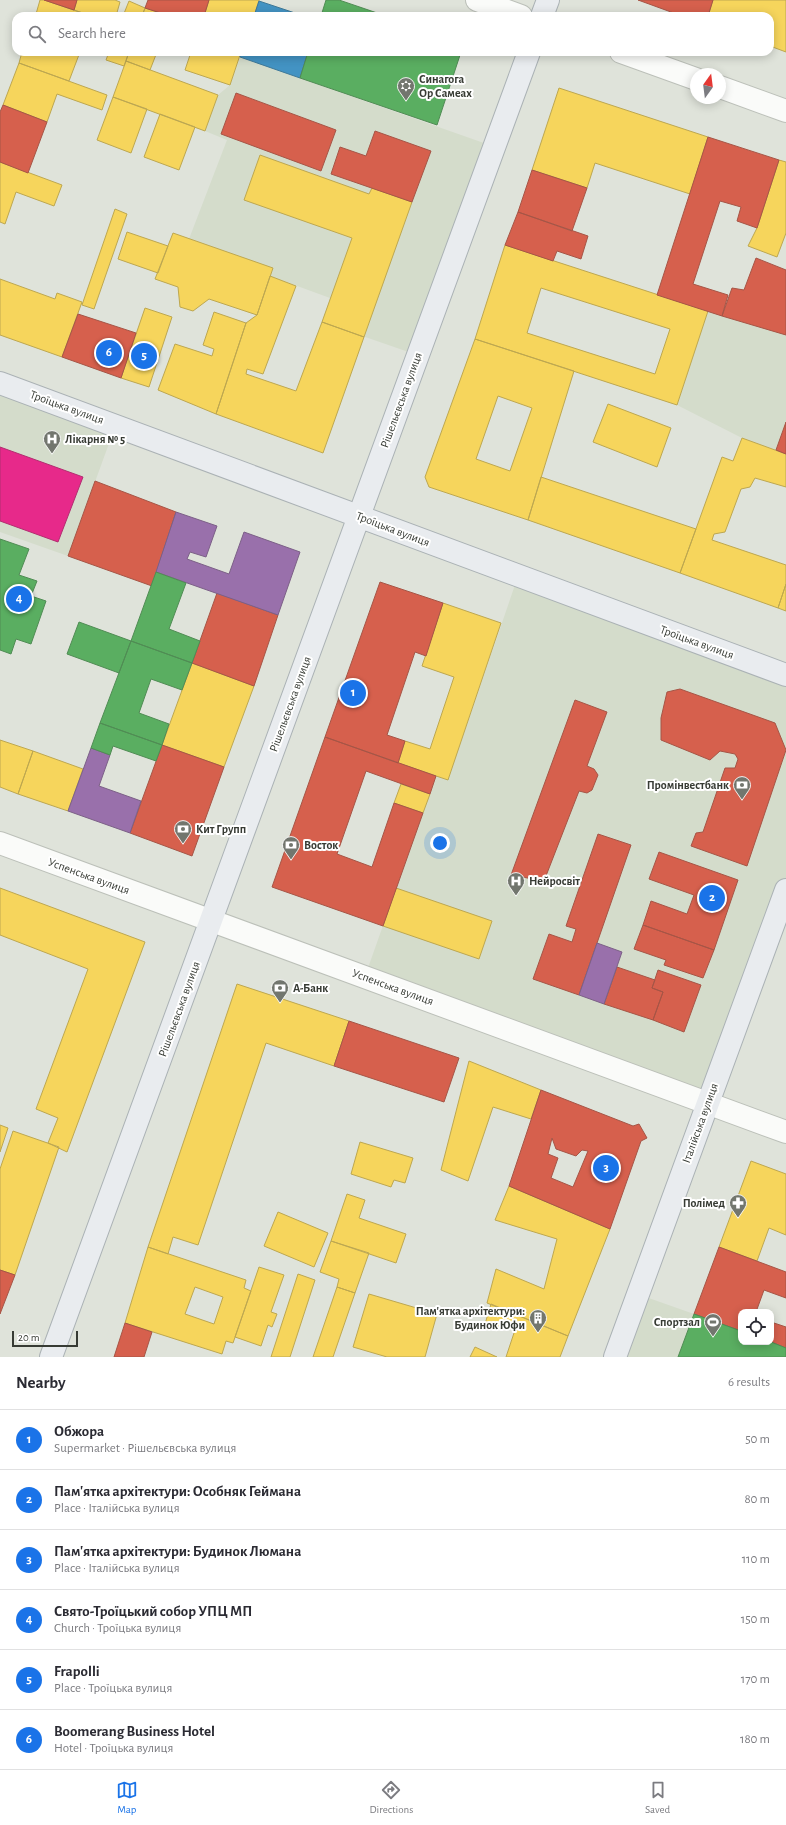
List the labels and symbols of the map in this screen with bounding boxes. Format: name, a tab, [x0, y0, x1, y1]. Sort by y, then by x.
north arrow	[690, 68, 726, 104]
place label: Синагога Ор Самеах	[419, 73, 472, 99]
synagogue icon: Синагога Ор Самеах	[396, 76, 416, 101]
pin: 6	[96, 338, 122, 368]
pin: 5	[131, 341, 157, 371]
street label: Рішельєвська вулиця	[378, 351, 425, 450]
street label: Троїцька вулиця	[28, 388, 106, 427]
hospital icon: Лікарня № 5	[42, 429, 62, 454]
place label: Лікарня № 5	[65, 433, 125, 445]
street label: Троїцька вулиця	[354, 509, 431, 549]
pin: 4	[6, 584, 32, 614]
street label: Троїцька вулиця	[658, 623, 736, 662]
street label: Рішельєвська вулиця	[267, 655, 314, 754]
pin: 1	[340, 678, 366, 708]
bank icon: Промінвестбанк	[732, 775, 752, 800]
place label: Промінвестбанк	[647, 779, 729, 791]
bank icon: Кит Групп	[173, 819, 193, 844]
place label: Кит Групп	[196, 823, 246, 836]
your location	[430, 833, 450, 853]
bank icon: Восток	[281, 835, 301, 860]
place label: Восток	[304, 839, 338, 851]
street label: Успенська вулиця	[46, 856, 131, 897]
hospital icon: Нейросвіт	[506, 871, 526, 896]
place label: Нейросвіт	[529, 875, 580, 887]
pin: 2	[699, 883, 725, 913]
street label: Рішельєвська вулиця	[156, 960, 203, 1059]
street label: Успенська вулиця	[350, 967, 435, 1008]
bank icon: А-Банк	[270, 978, 290, 1003]
place label: А-Банк	[293, 982, 328, 994]
street label: Італійська вулиця	[680, 1081, 721, 1165]
pin: 3	[593, 1153, 619, 1183]
pharmacy icon: Полімед	[728, 1193, 748, 1218]
place label: Полімед	[683, 1197, 725, 1209]
place label: Пам'ятка архітектури: Будинок Юфи	[416, 1305, 525, 1332]
building icon: Пам'ятка архітектури: Будинок Юфи	[528, 1308, 548, 1333]
sports icon: Спортзал	[703, 1312, 723, 1337]
place label: Спортзал	[654, 1316, 700, 1328]
scale bar	[12, 1329, 78, 1348]

